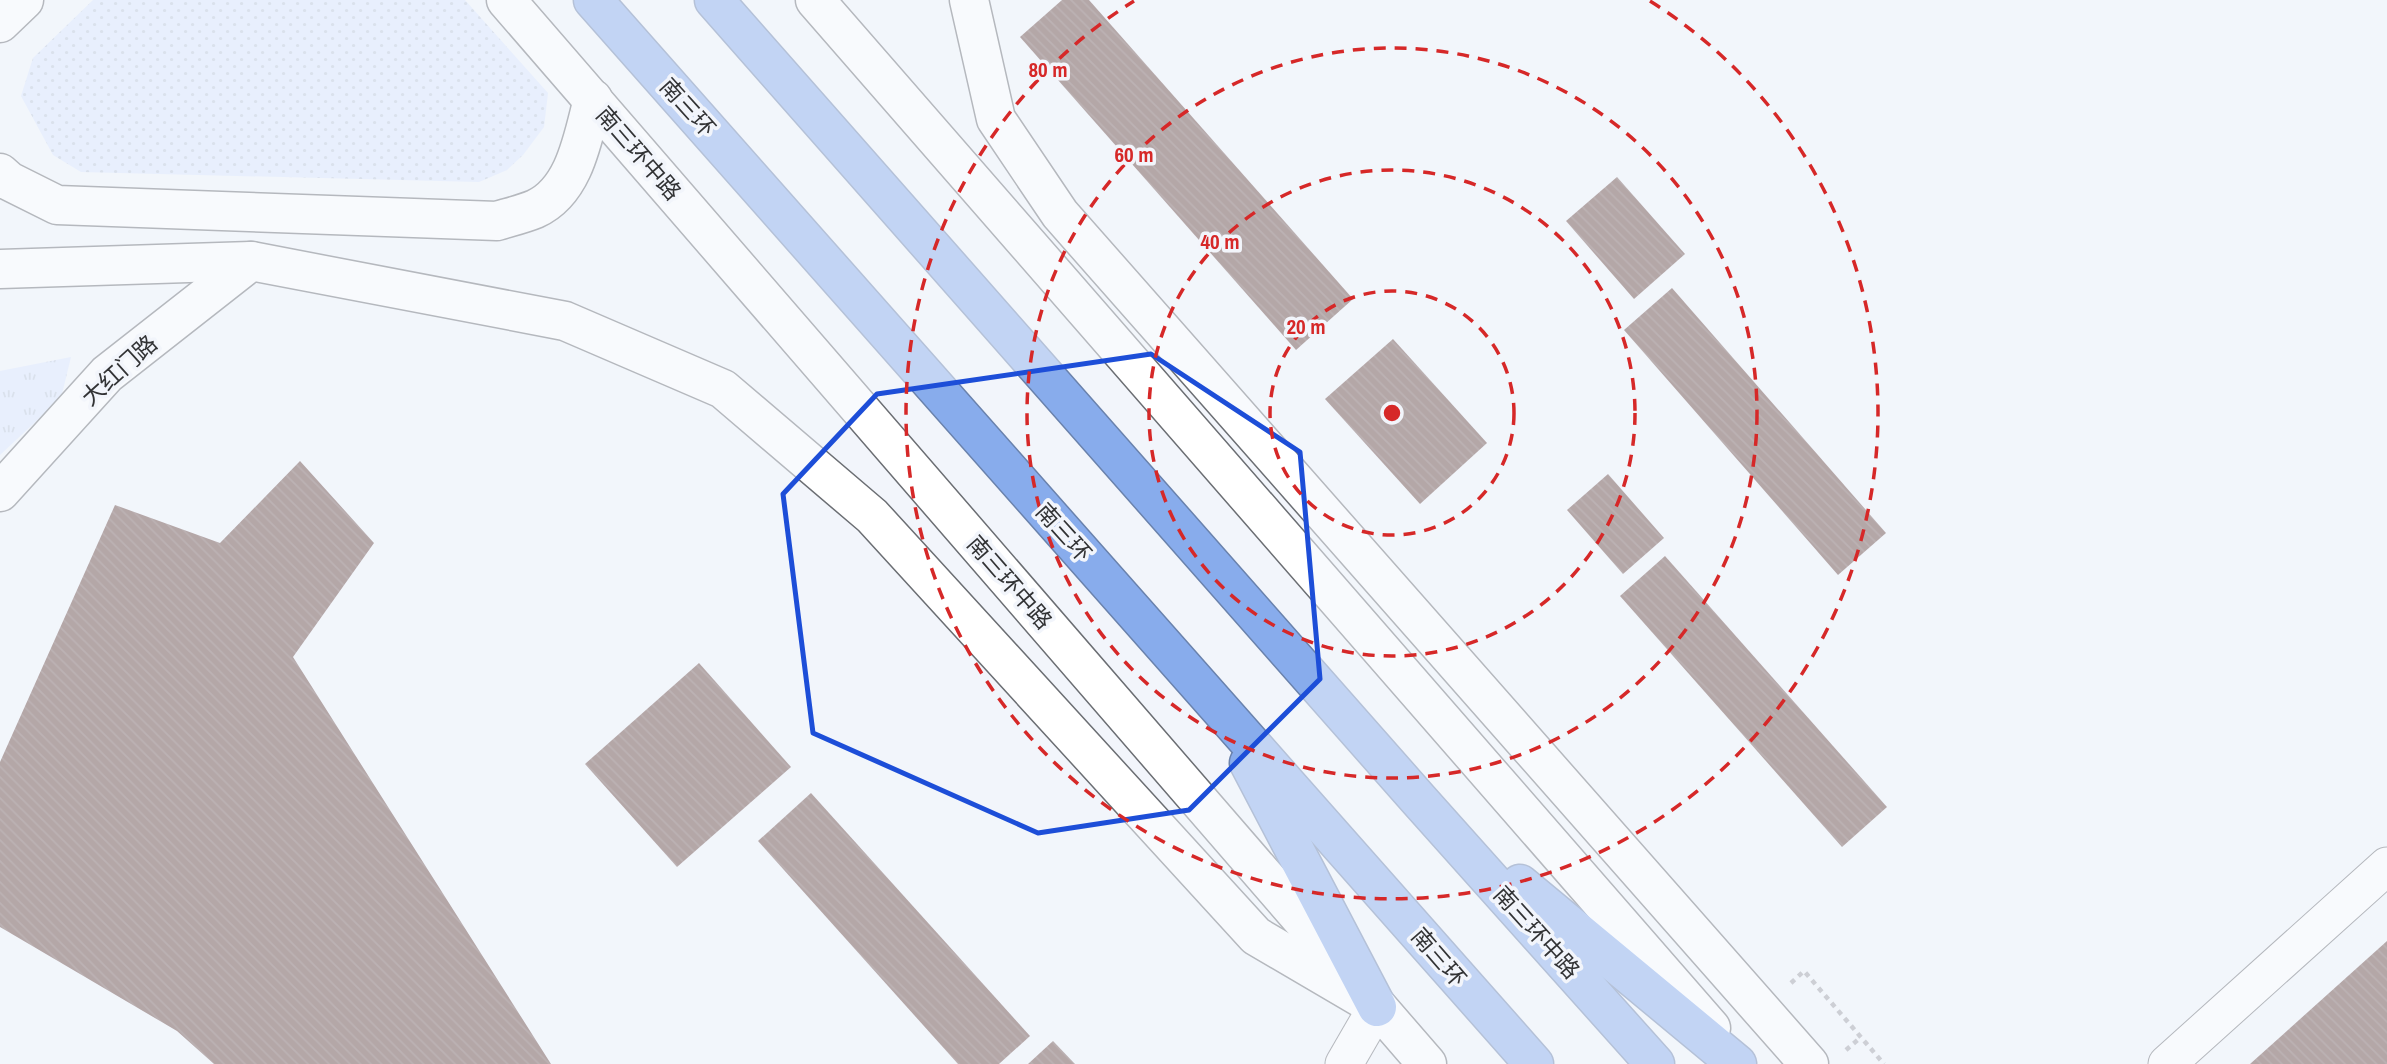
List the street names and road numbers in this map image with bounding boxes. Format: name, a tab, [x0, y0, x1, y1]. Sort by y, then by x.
street label: 南三环	[653, 71, 723, 143]
street label: 南三环中路	[590, 99, 688, 207]
street label: 大红门路	[74, 328, 164, 412]
street label: 南三环	[1029, 496, 1099, 568]
street label: 南三环中路	[961, 528, 1059, 636]
street label: 南三环中路	[1487, 879, 1587, 985]
street label: 南三环	[1405, 921, 1473, 993]

